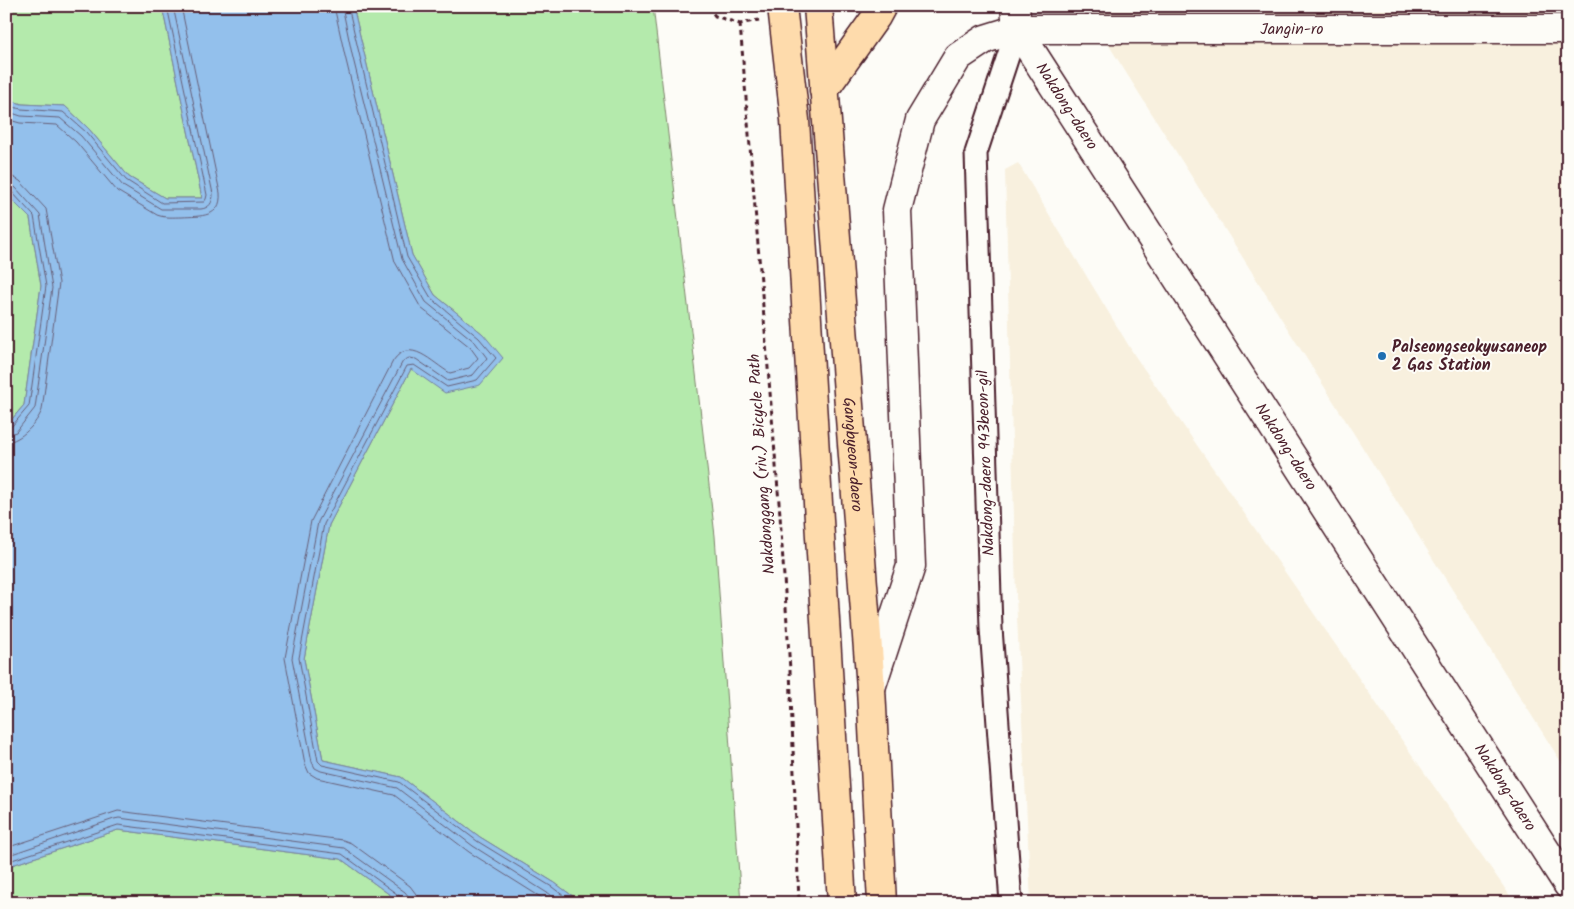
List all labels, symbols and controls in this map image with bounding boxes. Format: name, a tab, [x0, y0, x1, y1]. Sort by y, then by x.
street label: Jangin-ro	[1260, 17, 1324, 42]
street label: Nakdong-daero	[1029, 58, 1104, 155]
place label: Palseongseokyusaneop 2 Gas Station	[1392, 335, 1547, 378]
marker: Palseongseokyusaneop 2 Gas Station	[1376, 350, 1388, 362]
street label: Nakdonggang (riv.) Bicycle Path	[742, 353, 782, 575]
street label: Nakdong-daero 943beon-gil	[970, 370, 1002, 556]
street label: Gangbyeon-daero	[836, 396, 870, 513]
street label: Nakdong-daero	[1248, 398, 1323, 496]
street label: Nakdong-daero	[1468, 739, 1543, 836]

